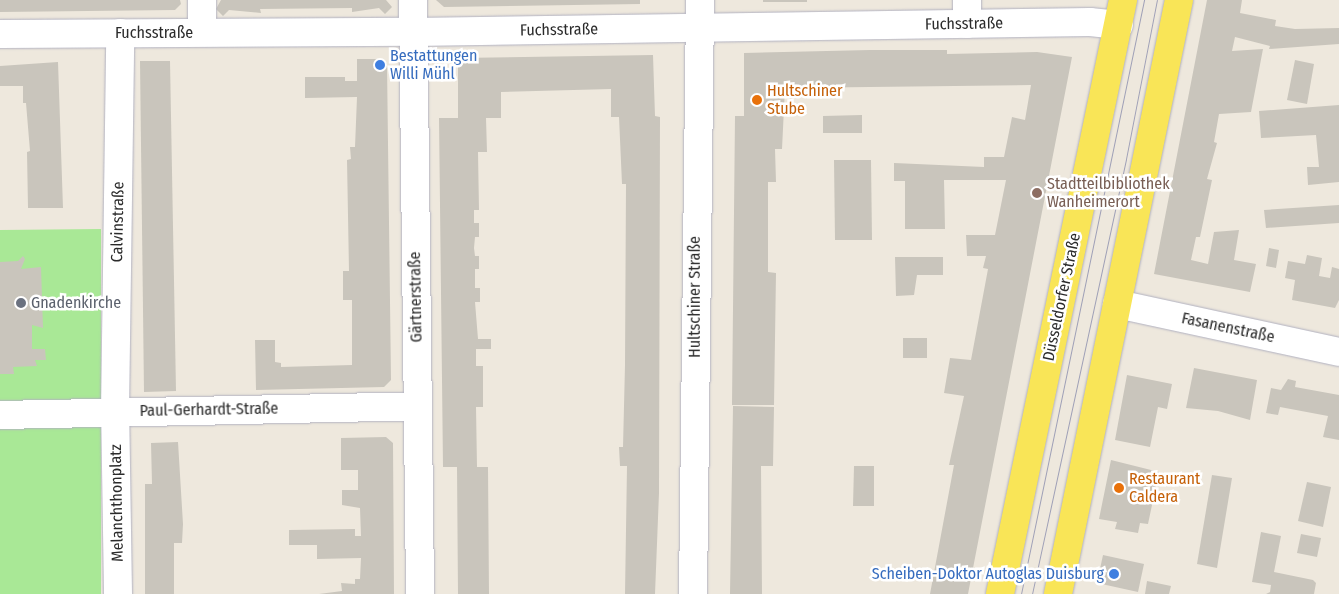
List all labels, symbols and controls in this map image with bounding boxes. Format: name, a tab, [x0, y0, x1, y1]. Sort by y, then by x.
street label: Fuchsstraße	[925, 14, 1003, 34]
street label: Fuchsstraße	[520, 20, 598, 40]
street label: Fuchsstraße	[115, 23, 193, 43]
place label: Bestattungen Willi Mühl	[390, 46, 477, 84]
marker: Bestattungen Willi Mühl	[374, 59, 386, 71]
place label: Hultschiner Stube	[767, 81, 843, 119]
marker: Hultschiner Stube	[751, 94, 763, 106]
place label: Stadtteilbibliothek Wanheimerort	[1047, 174, 1170, 212]
street label: Calvinstraße	[108, 181, 128, 263]
marker: Stadtteilbibliothek Wanheimerort	[1031, 187, 1043, 199]
street label: Düsseldorfer Straße	[1039, 231, 1085, 363]
street label: Hultschiner Straße	[685, 236, 705, 358]
street label: Gärtnerstraße	[406, 251, 426, 343]
place label: Gnadenkirche	[31, 293, 121, 313]
marker: Gnadenkirche	[15, 297, 27, 309]
street label: Fasanenstraße	[1180, 309, 1276, 347]
street label: Paul-Gerhardt-Straße	[139, 399, 279, 421]
street label: Melanchthonplatz	[106, 444, 128, 562]
place label: Restaurant Caldera	[1129, 469, 1200, 507]
marker: Restaurant Caldera	[1113, 482, 1125, 494]
place label: Scheiben-Doktor Autoglas Duisburg	[872, 564, 1104, 584]
marker: Scheiben-Doktor Autoglas Duisburg	[1108, 568, 1120, 580]

